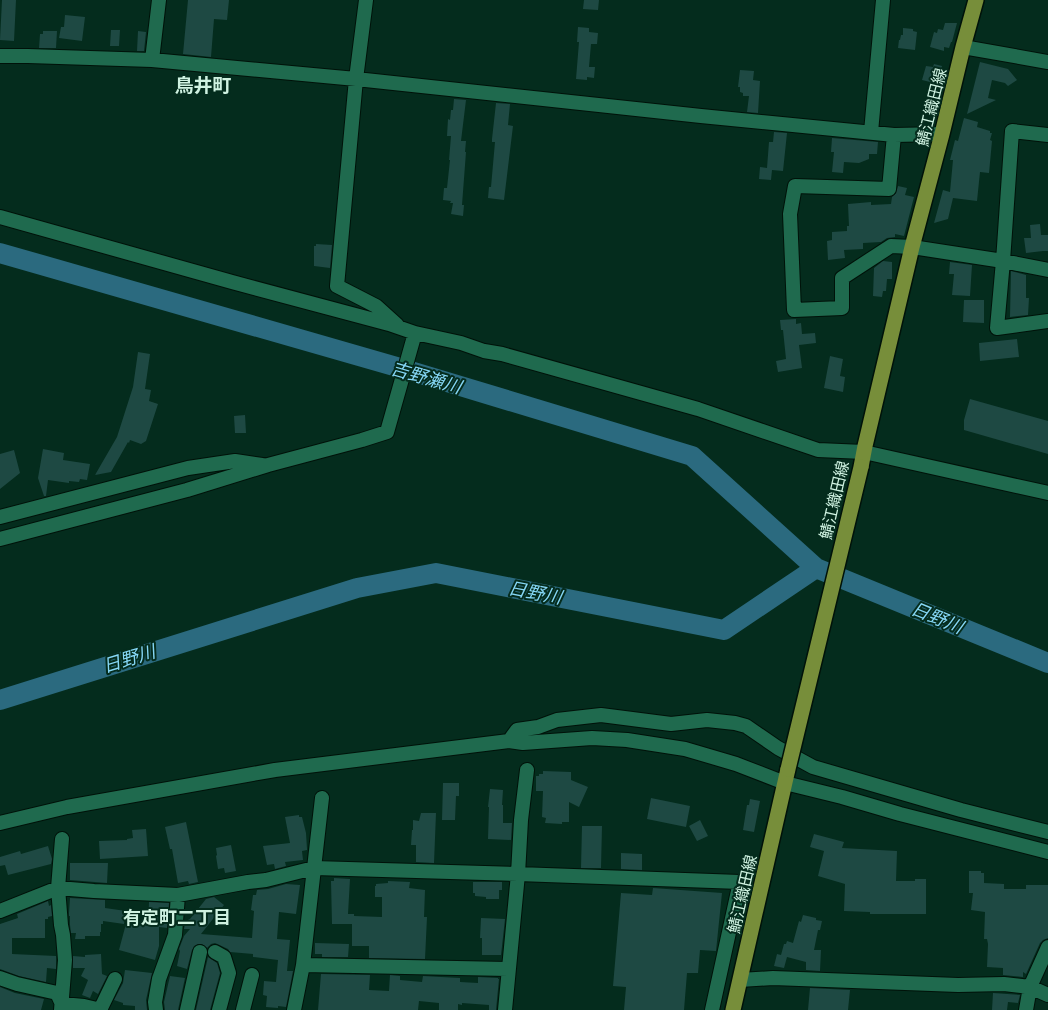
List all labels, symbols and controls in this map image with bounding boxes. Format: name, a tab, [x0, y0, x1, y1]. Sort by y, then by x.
street label: 鯖江織田線	[913, 66, 950, 148]
district label: 鳥井町	[174, 74, 232, 97]
water label: 吉野瀬川	[388, 358, 466, 399]
street label: 鯖江織田線	[816, 459, 853, 541]
water label: 日野川	[506, 577, 566, 609]
water label: 日野川	[908, 598, 968, 639]
water label: 日野川	[100, 640, 160, 677]
street label: 鯖江織田線	[724, 853, 761, 935]
district label: 有定町二丁目	[123, 907, 231, 929]

